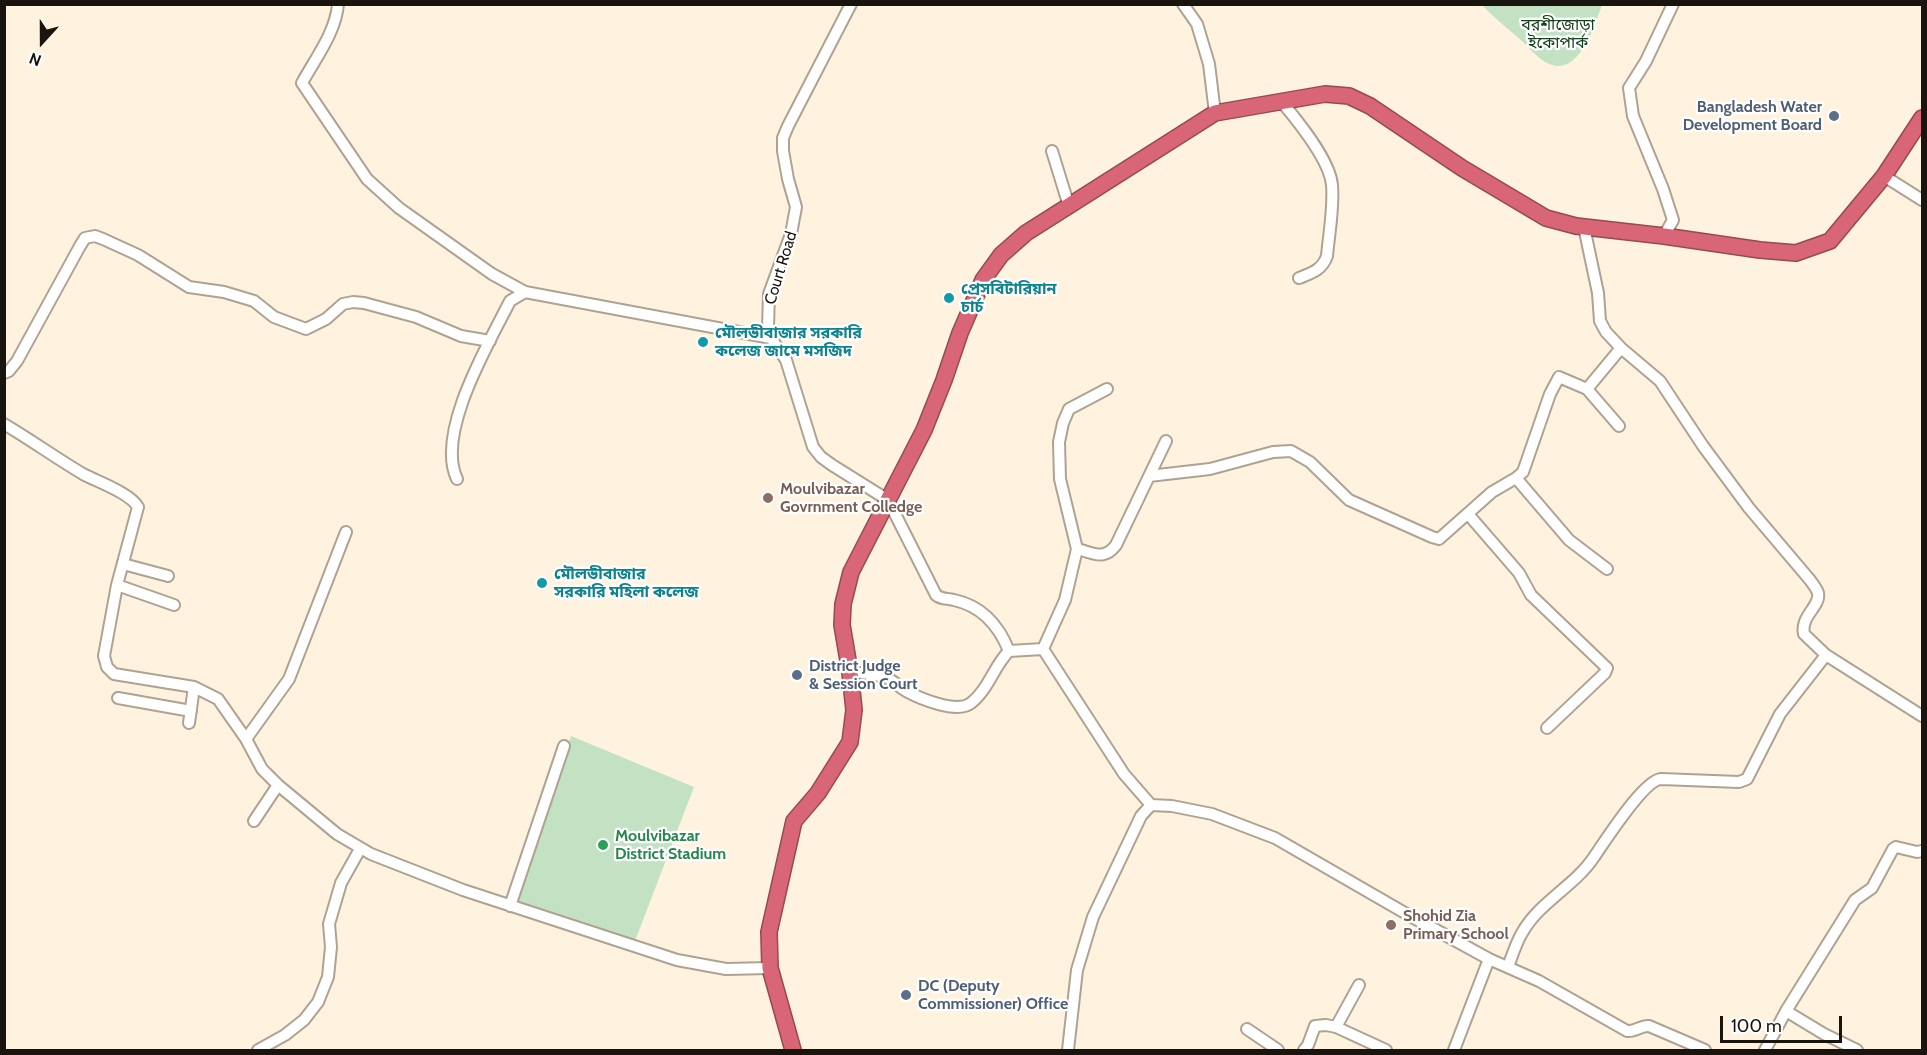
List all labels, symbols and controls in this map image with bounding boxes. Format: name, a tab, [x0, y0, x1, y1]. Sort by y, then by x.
north arrow	[12, 12, 72, 72]
park label: বরশীজোড়া ইকোপার্ক	[1521, 15, 1595, 53]
text: N	[27, 48, 44, 70]
place label: Bangladesh Water Development Board	[1683, 97, 1822, 135]
marker: Bangladesh Water Development Board	[1827, 109, 1841, 123]
street label: Court Road	[761, 229, 801, 307]
place label: প্রেসবিটারিয়ান চার্চ	[961, 279, 1056, 317]
marker: প্রেসবিটারিয়ান চার্চ	[942, 291, 956, 305]
place label: মৌলভীবাজার সরকারি কলেজ জামে মসজিদ	[715, 323, 862, 361]
marker: মৌলভীবাজার সরকারি কলেজ জামে মসজিদ	[696, 335, 710, 349]
place label: Moulvibazar Govrnment Colledge	[780, 479, 922, 517]
marker: Moulvibazar Govrnment Colledge	[761, 491, 775, 505]
place label: মৌলভীবাজার সরকারি মহিলা কলেজ	[554, 564, 699, 602]
marker: মৌলভীবাজার সরকারি মহিলা কলেজ	[535, 576, 549, 590]
place label: District Judge & Session Court	[809, 656, 917, 694]
marker: District Judge & Session Court	[790, 668, 804, 682]
place label: Moulvibazar District Stadium	[615, 826, 726, 864]
marker: Moulvibazar District Stadium	[596, 838, 610, 852]
place label: Shohid Zia Primary School	[1403, 906, 1509, 944]
marker: Shohid Zia Primary School	[1384, 918, 1398, 932]
place label: DC (Deputy Commissioner) Office	[918, 976, 1068, 1014]
marker: DC (Deputy Commissioner) Office	[899, 988, 913, 1002]
scale bar	[1723, 1004, 1844, 1042]
text: 100 m	[1731, 1015, 1782, 1037]

